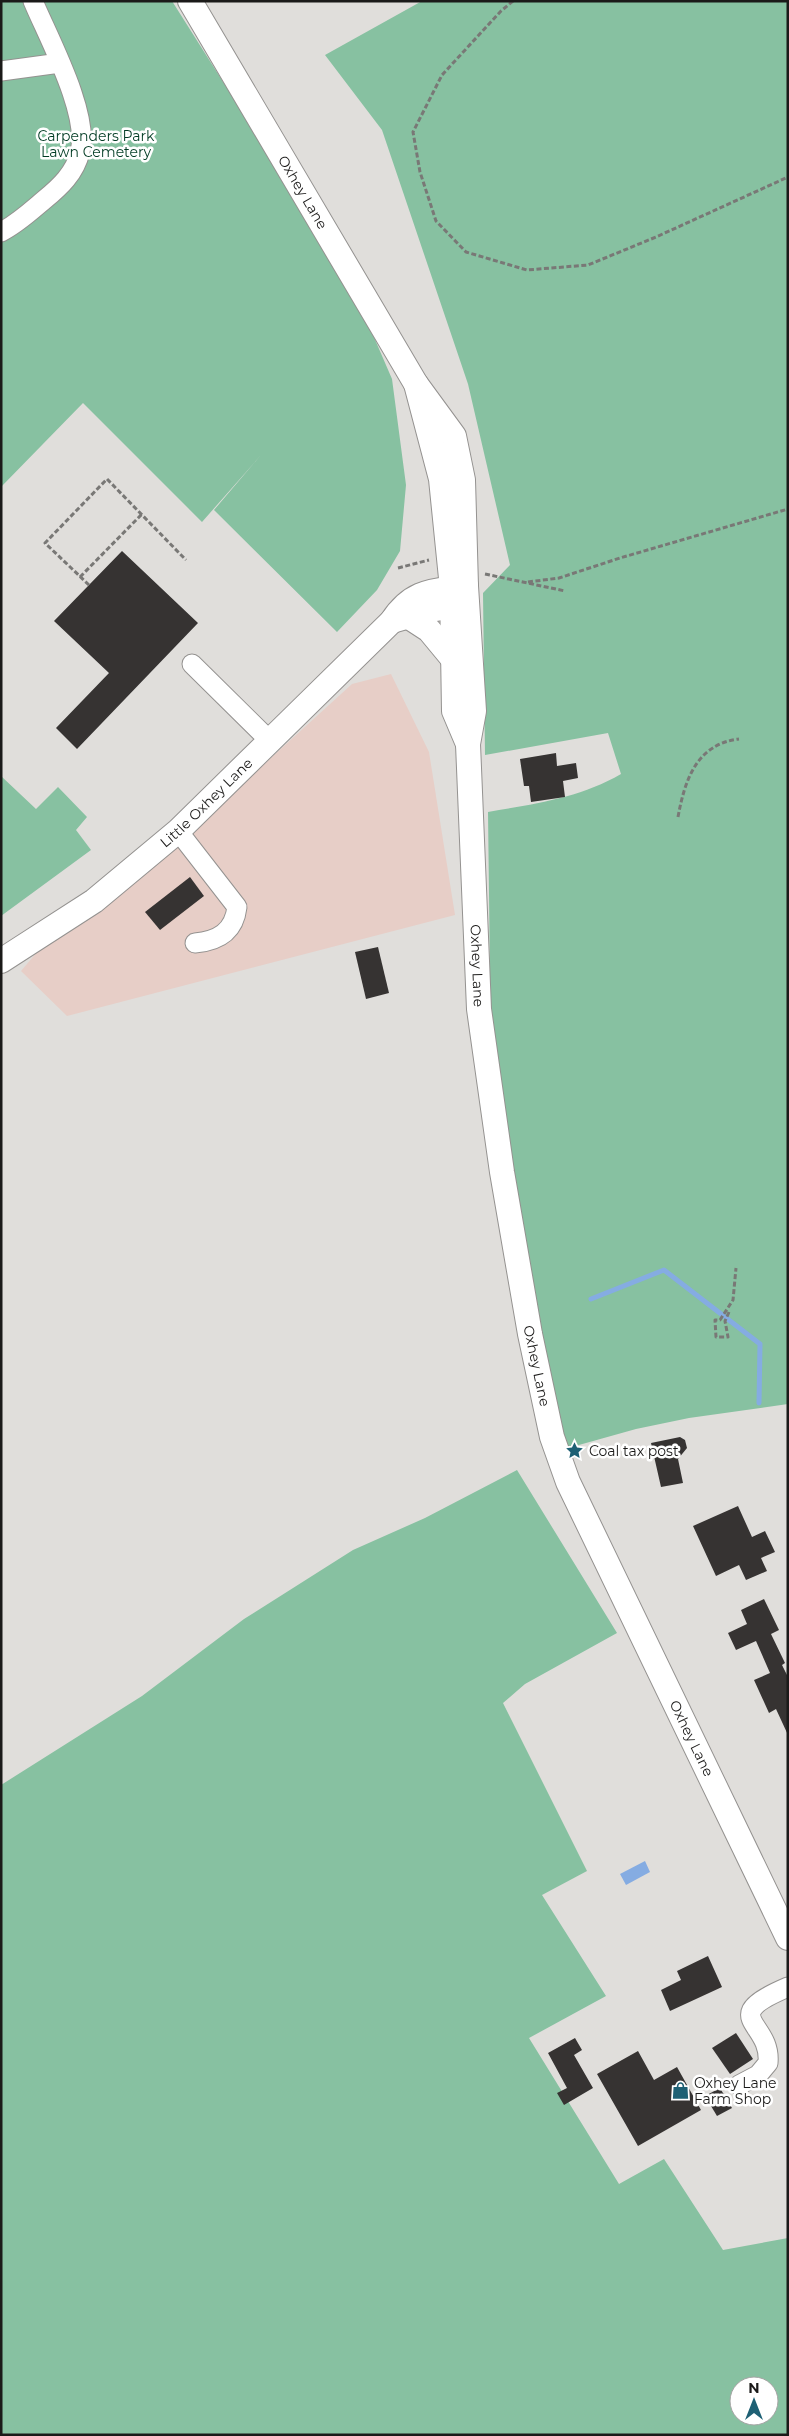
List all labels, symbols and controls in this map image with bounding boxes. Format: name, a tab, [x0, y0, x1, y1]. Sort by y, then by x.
park label: Carpenders Park Lawn Cemetery	[37, 127, 155, 161]
street label: Oxhey Lane	[274, 152, 332, 232]
street label: Little Oxhey Lane	[156, 754, 256, 851]
street label: Oxhey Lane	[466, 924, 488, 1007]
street label: Oxhey Lane	[520, 1324, 554, 1408]
place icon: Coal tax post	[565, 1441, 585, 1461]
place label: Coal tax post	[589, 1442, 679, 1460]
street label: Oxhey Lane	[666, 1697, 718, 1779]
place label: Oxhey Lane Farm Shop	[694, 2074, 777, 2108]
shop icon: Oxhey Lane Farm Shop	[670, 2081, 690, 2101]
north arrow	[729, 2376, 779, 2426]
text: N	[748, 2379, 760, 2397]

